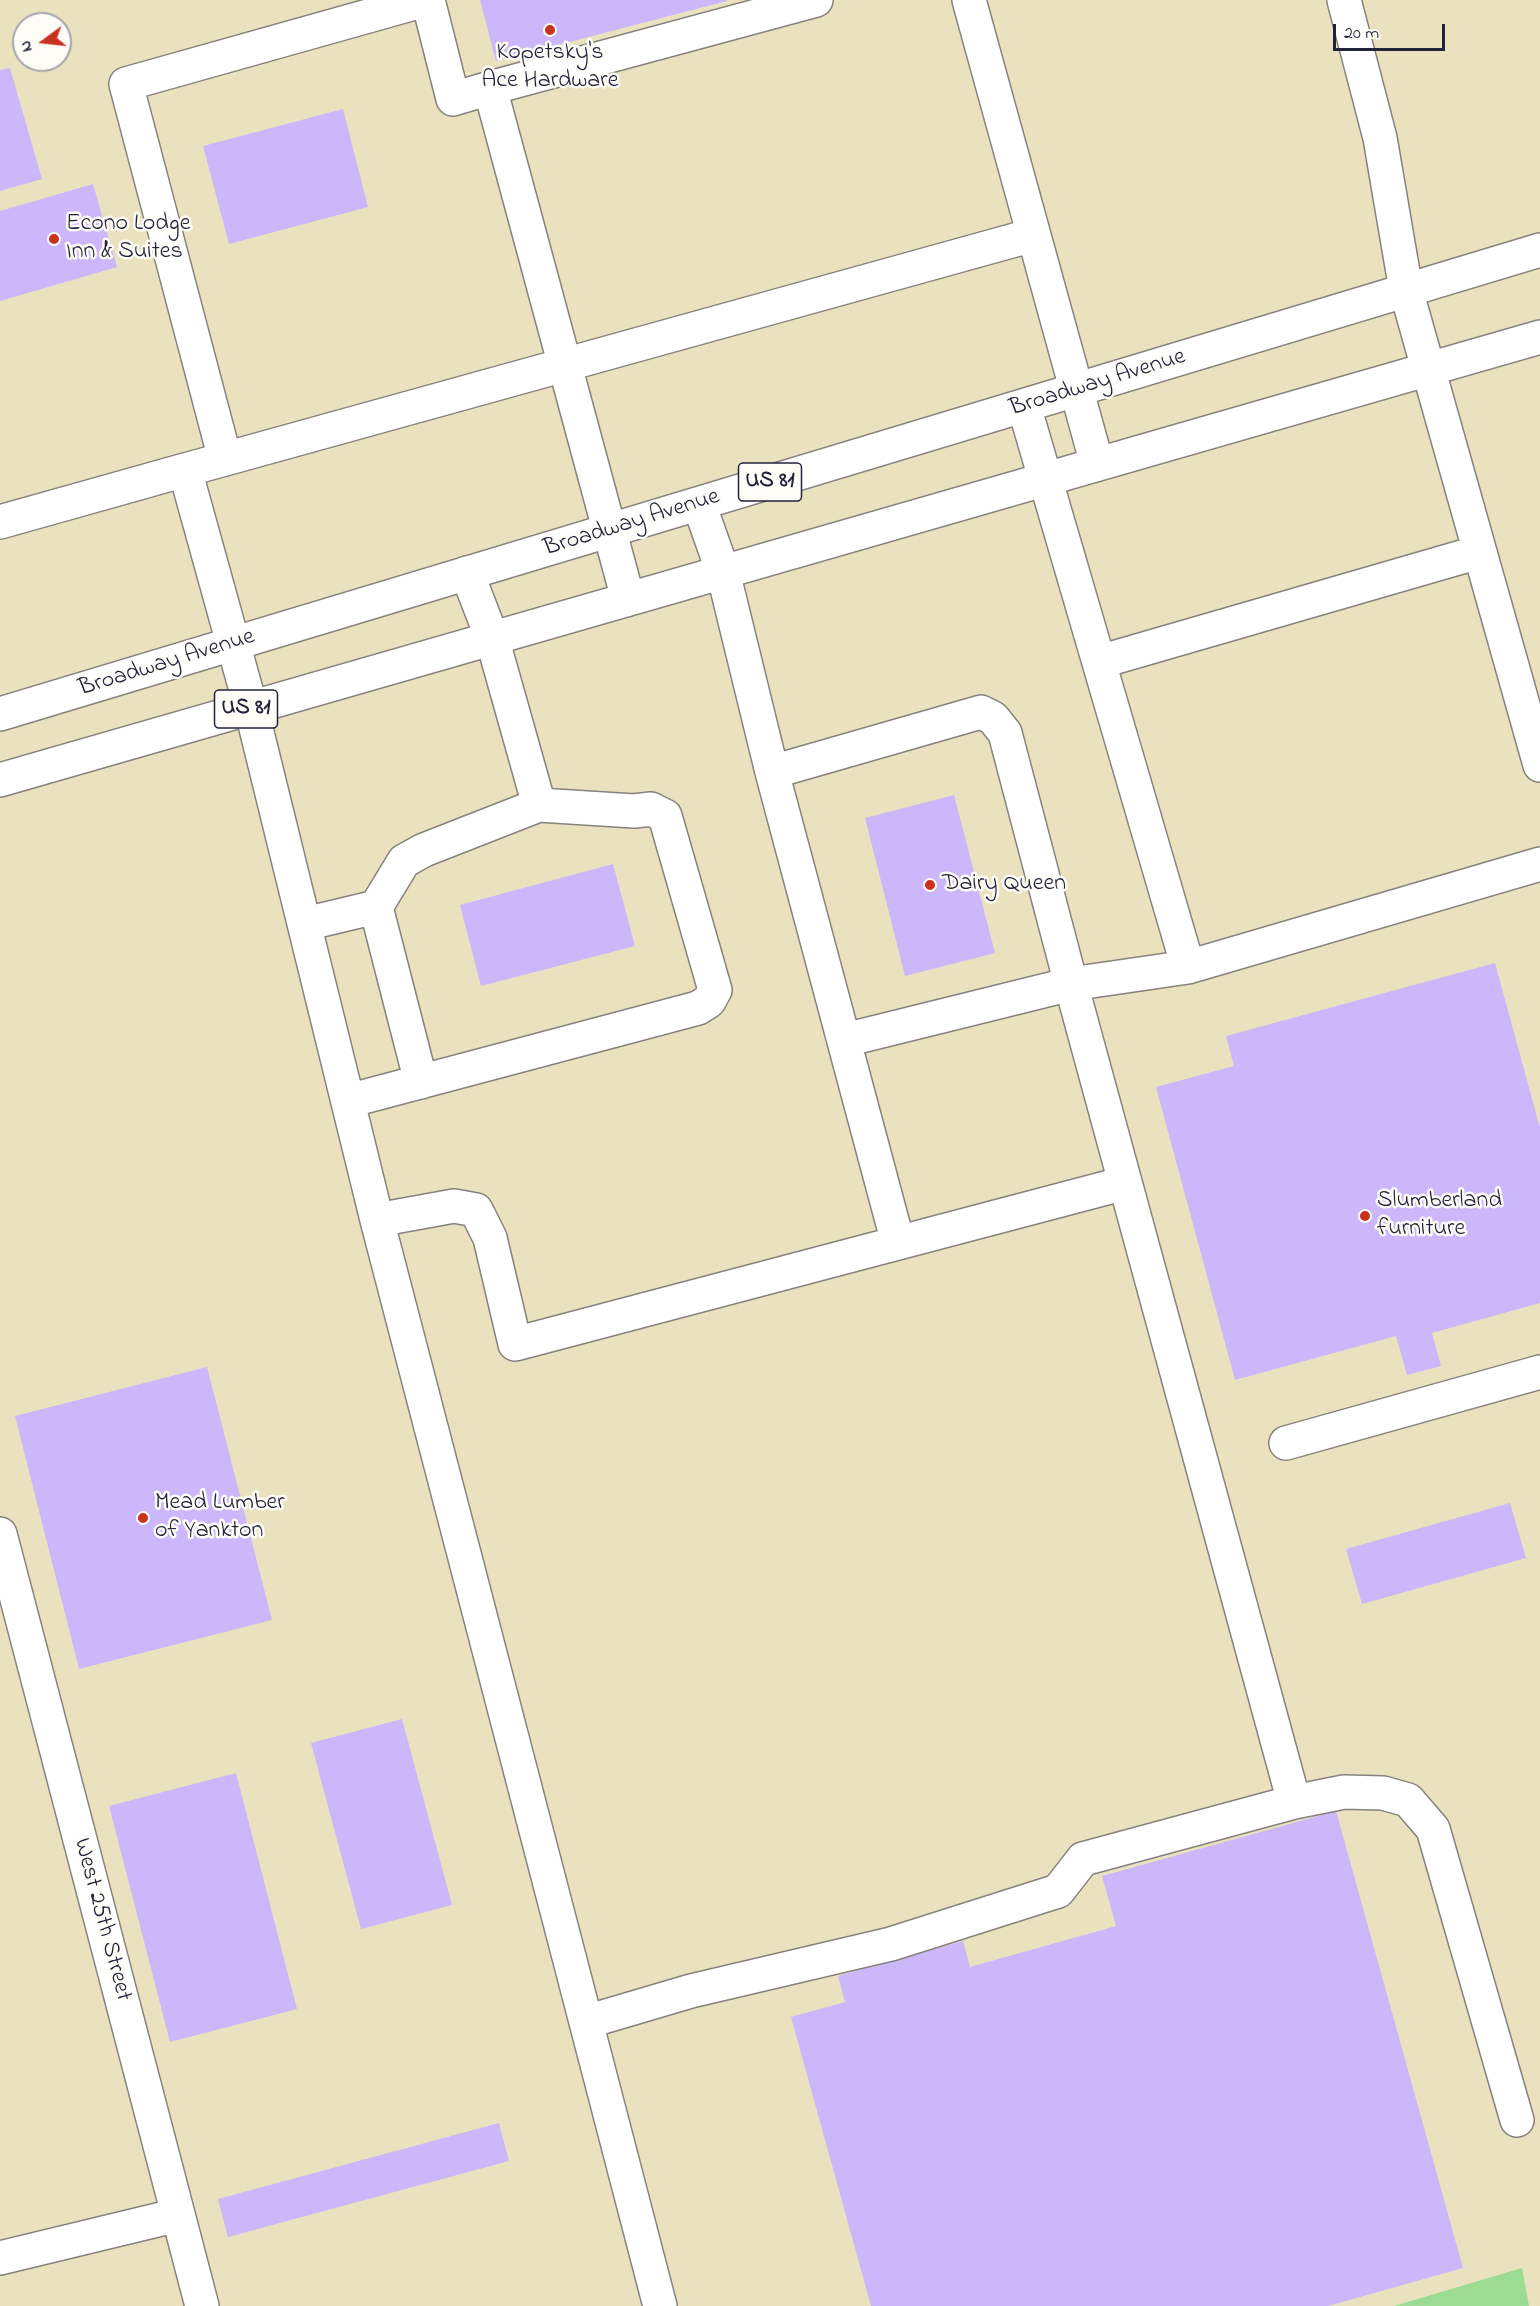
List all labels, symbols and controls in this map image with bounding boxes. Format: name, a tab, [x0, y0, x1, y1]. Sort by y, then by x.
north arrow	[12, 12, 72, 72]
scale bar	[1336, 12, 1448, 50]
text: 20 m	[1344, 21, 1379, 47]
marker: Kopetsky's Ace Hardware	[543, 23, 557, 37]
text: N	[14, 38, 40, 54]
place label: Kopetsky's Ace Hardware	[482, 40, 618, 96]
place label: Econo Lodge Inn & Suites	[66, 211, 190, 267]
marker: Econo Lodge Inn & Suites	[47, 232, 61, 246]
street label: Broadway Avenue	[1007, 344, 1189, 424]
road number: US 81	[738, 463, 802, 501]
street label: Broadway Avenue	[541, 484, 723, 564]
street label: Broadway Avenue	[76, 624, 258, 704]
road number: US 81	[214, 690, 278, 728]
place label: Dairy Queen	[942, 871, 1066, 899]
marker: Dairy Queen	[923, 878, 937, 892]
place label: Slumberland furniture	[1377, 1188, 1502, 1244]
marker: Slumberland furniture	[1358, 1209, 1372, 1223]
place label: Mead Lumber of Yankton	[155, 1490, 285, 1546]
marker: Mead Lumber of Yankton	[136, 1511, 150, 1525]
street label: West 25th Street	[65, 1836, 137, 2004]

